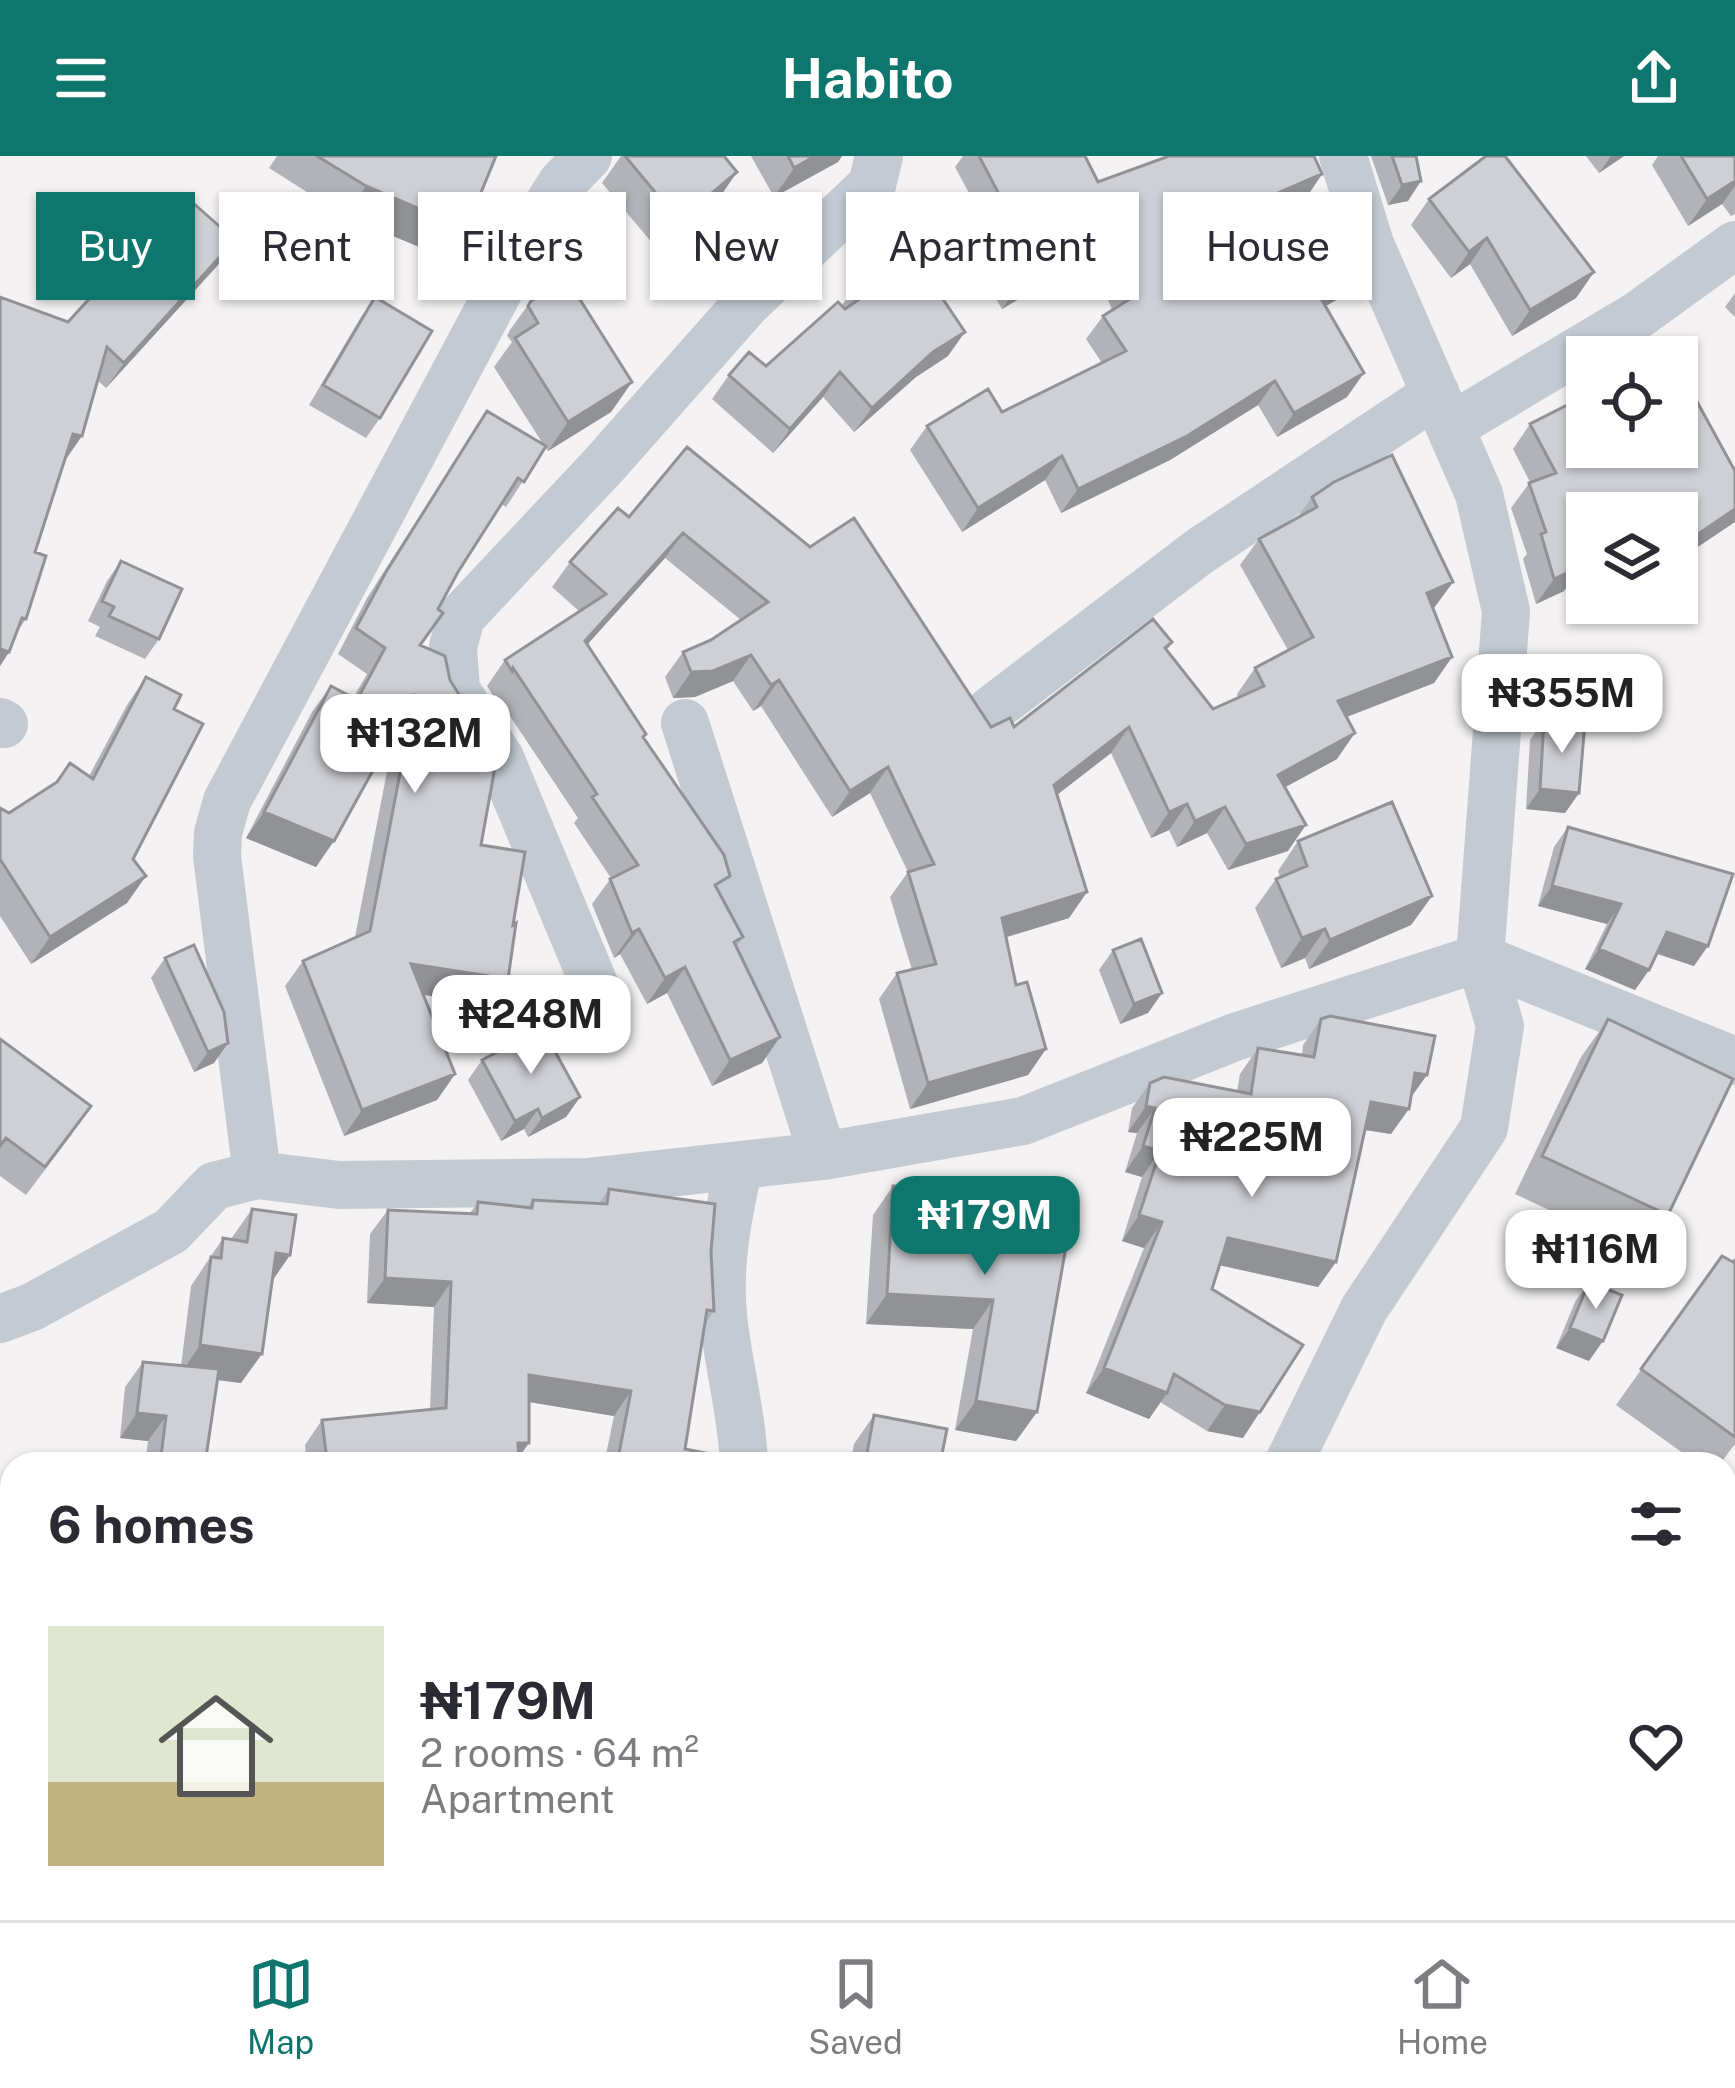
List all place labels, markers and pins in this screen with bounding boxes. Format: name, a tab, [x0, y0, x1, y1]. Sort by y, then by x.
pin: ₦355M	[1478, 654, 1646, 756]
pin: ₦132M	[331, 694, 499, 796]
pin: ₦248M	[447, 975, 615, 1077]
pin: ₦225M	[1168, 1098, 1336, 1200]
pin: ₦179M	[901, 1176, 1069, 1278]
pin: ₦116M	[1512, 1210, 1680, 1312]

